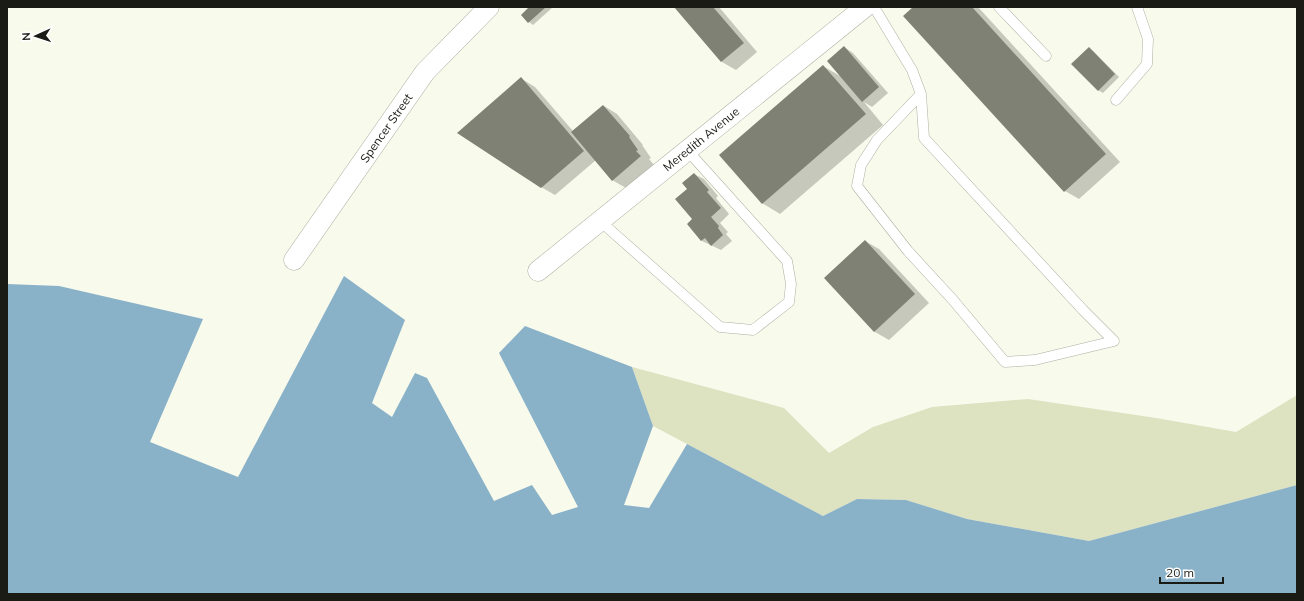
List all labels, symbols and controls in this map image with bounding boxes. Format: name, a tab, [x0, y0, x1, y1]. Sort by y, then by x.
north arrow	[16, 16, 56, 56]
text: N	[19, 32, 33, 41]
street label: Spencer Street	[357, 90, 415, 166]
street label: Meredith Avenue	[660, 104, 742, 174]
scale bar	[1160, 559, 1223, 585]
text: 20 m	[1166, 565, 1194, 580]

